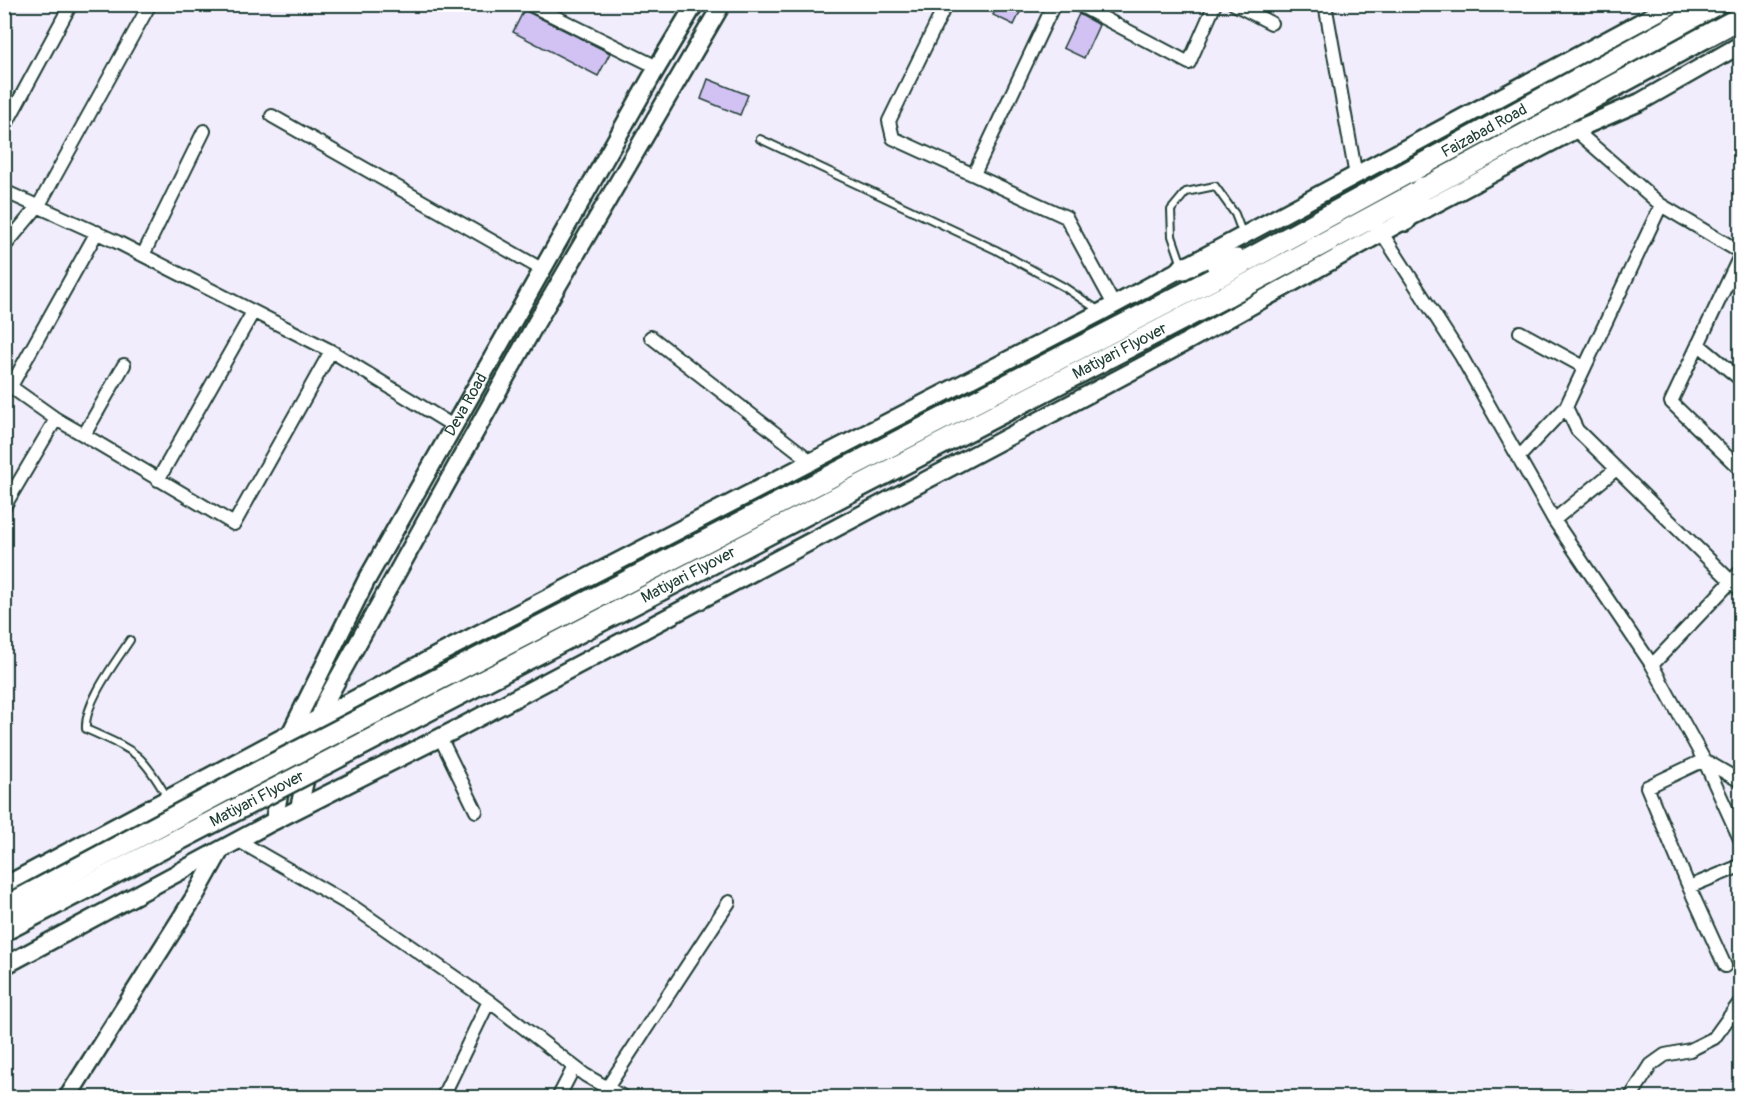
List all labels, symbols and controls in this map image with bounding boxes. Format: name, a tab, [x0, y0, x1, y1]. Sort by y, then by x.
street label: Faizabad Road	[1438, 99, 1530, 162]
street label: Matiyari Flyover	[1069, 318, 1171, 384]
street label: Deva Road	[440, 369, 492, 440]
street label: Matiyari Flyover	[638, 542, 739, 608]
street label: Matiyari Flyover	[206, 766, 308, 832]

